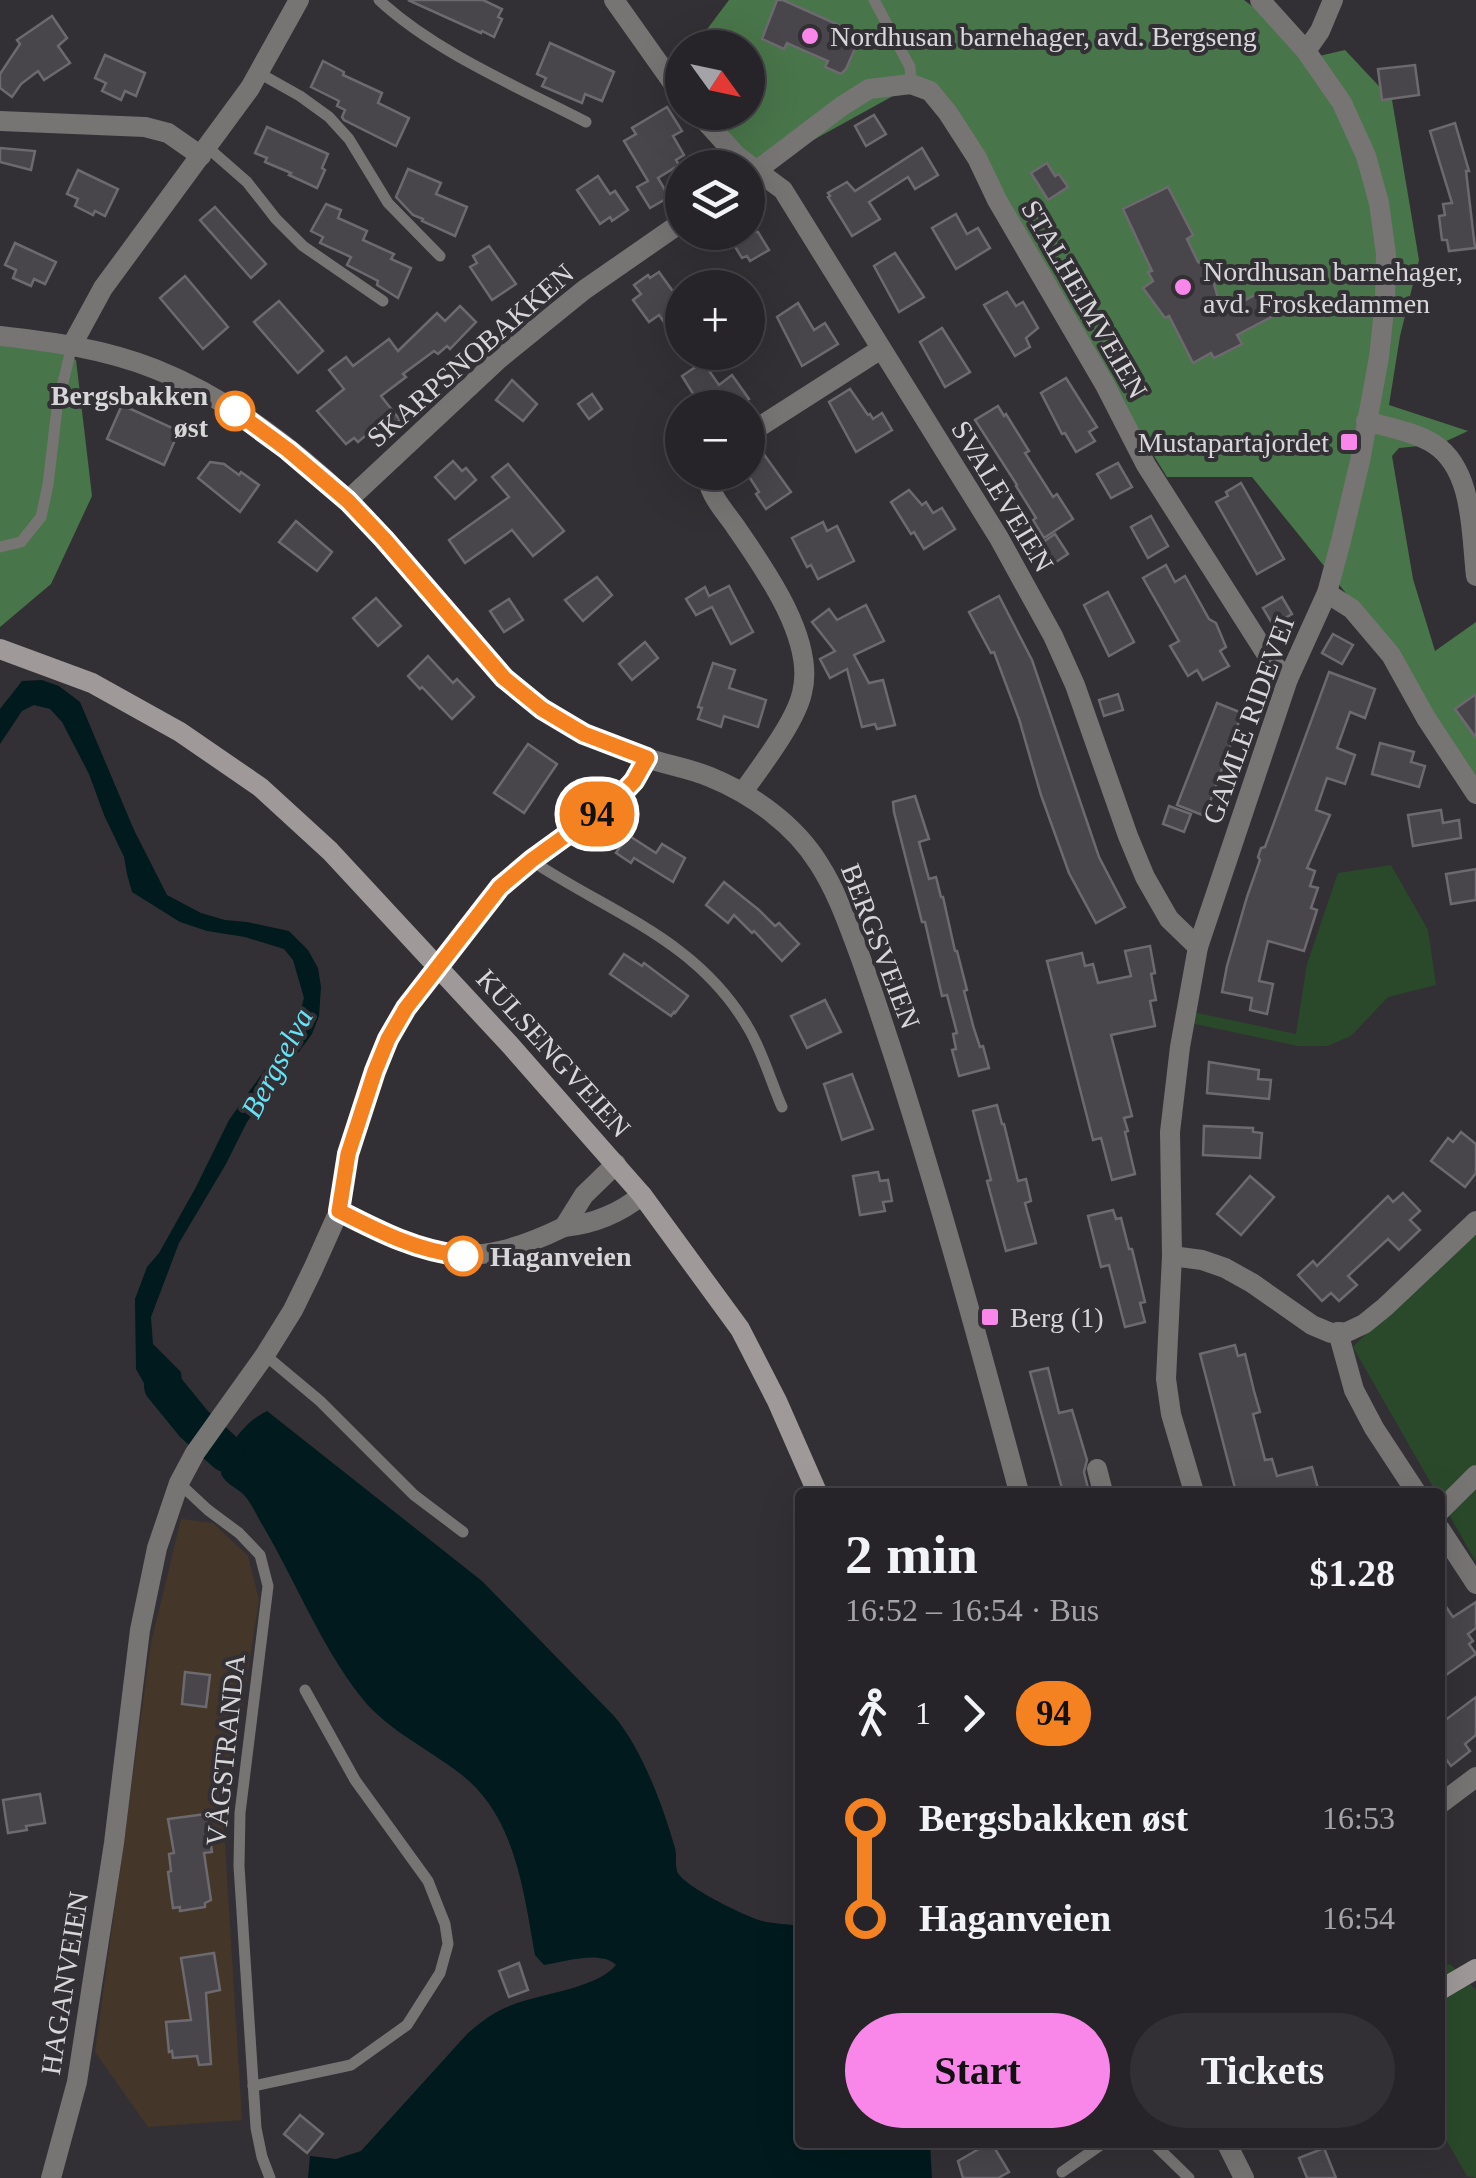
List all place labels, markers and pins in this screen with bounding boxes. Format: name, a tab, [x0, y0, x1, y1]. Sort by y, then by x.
place label: Nordhusan barnehager, avd. Bergseng	[830, 21, 1257, 52]
marker: Nordhusan barnehager, avd. Bergseng	[799, 25, 821, 47]
place label: Nordhusan barnehager, avd. Froskedammen	[1203, 256, 1463, 319]
marker: Nordhusan barnehager, avd. Froskedammen	[1172, 276, 1194, 298]
place label: Bergsbakken øst	[51, 380, 209, 443]
marker: Bergsbakken øst	[216, 392, 254, 430]
place label: Mustapartajordet	[1138, 427, 1329, 458]
marker: Mustapartajordet	[1338, 431, 1360, 453]
marker: Haganveien	[444, 1237, 482, 1275]
place label: Haganveien	[490, 1241, 632, 1272]
place label: Berg (1)	[1010, 1302, 1104, 1333]
marker: Berg (1)	[979, 1306, 1001, 1328]

